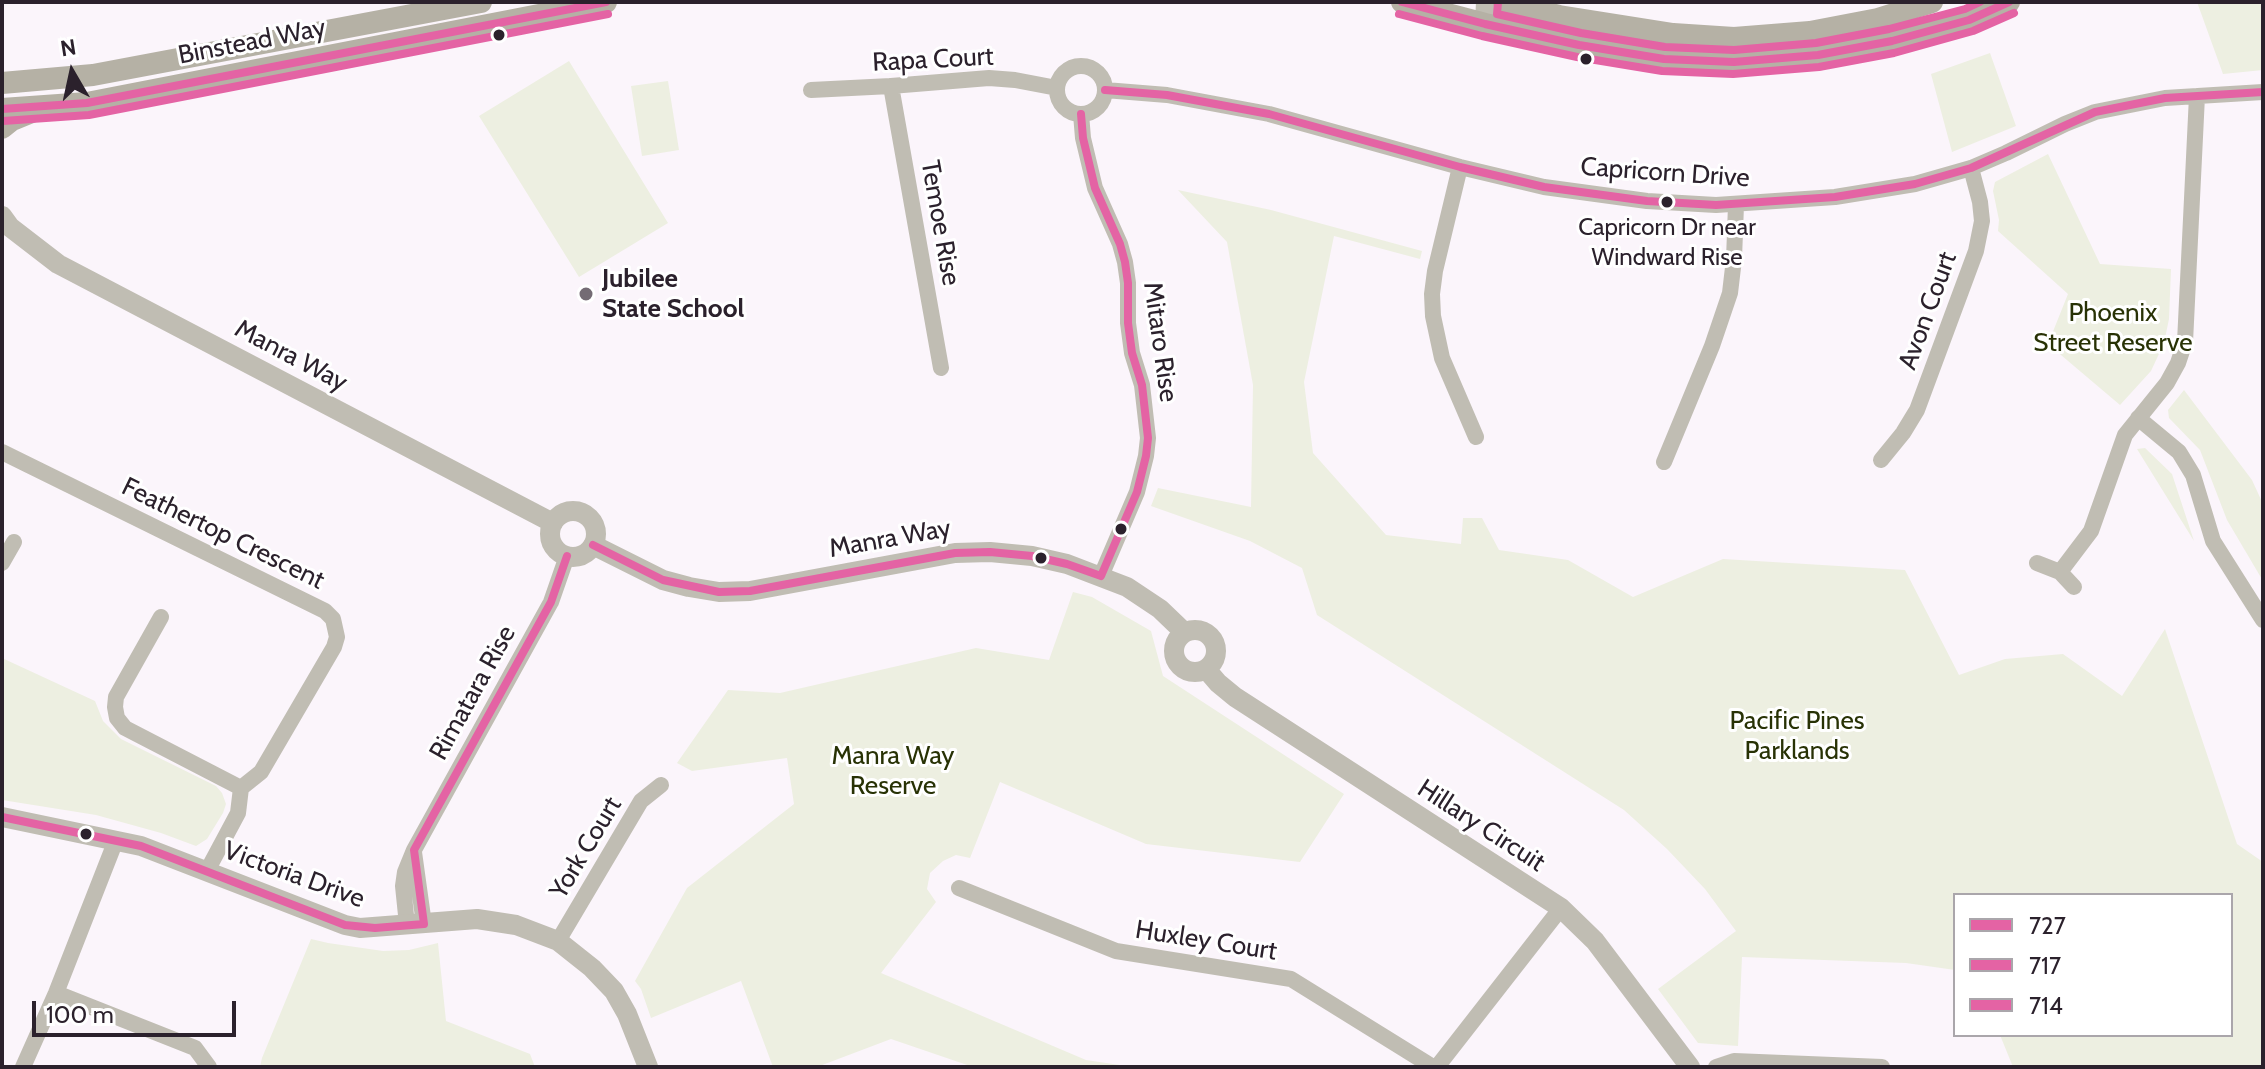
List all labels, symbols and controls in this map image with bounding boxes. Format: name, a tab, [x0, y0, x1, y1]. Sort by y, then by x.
street label: Binstead Way	[176, 12, 328, 72]
unlabelled marker	[491, 27, 507, 43]
north arrow	[32, 32, 112, 112]
text: N	[58, 33, 78, 62]
street label: Rapa Court	[872, 41, 994, 79]
unlabelled marker	[1578, 51, 1594, 67]
street label: Capricorn Drive	[1579, 152, 1751, 194]
street label: Temoe Rise	[914, 158, 966, 288]
marker: Capricorn Dr near Windward Rise	[1659, 194, 1675, 210]
place label: Capricorn Dr near Windward Rise	[1578, 214, 1756, 270]
street label: Avon Court	[1892, 248, 1964, 374]
place label: Jubilee State School	[602, 263, 744, 324]
street label: Mitaro Rise	[1136, 280, 1184, 404]
marker: Jubilee State School	[577, 285, 595, 303]
park label: Phoenix Street Reserve	[2033, 297, 2193, 358]
street label: Manra Way	[229, 313, 353, 399]
street label: Feathertop Crescent	[117, 471, 329, 597]
street label: Manra Way	[827, 513, 953, 565]
unlabelled marker	[1113, 521, 1129, 537]
unlabelled marker	[1033, 550, 1049, 566]
street label: Rimatara Rise	[423, 620, 523, 766]
park label: Pacific Pines Parklands	[1730, 705, 1864, 766]
park label: Manra Way Reserve	[832, 740, 954, 802]
street label: Hillary Circuit	[1411, 773, 1551, 879]
street label: York Court	[544, 791, 628, 905]
unlabelled marker	[78, 826, 94, 842]
street label: Victoria Drive	[219, 835, 369, 915]
legend	[1953, 893, 2233, 1037]
text: 727	[2029, 911, 2066, 940]
street label: Huxley Court	[1133, 914, 1279, 968]
text: 717	[2029, 951, 2061, 980]
scale bar	[36, 985, 240, 1035]
text: 714	[2029, 991, 2063, 1020]
text: 100 m	[46, 1000, 114, 1029]

